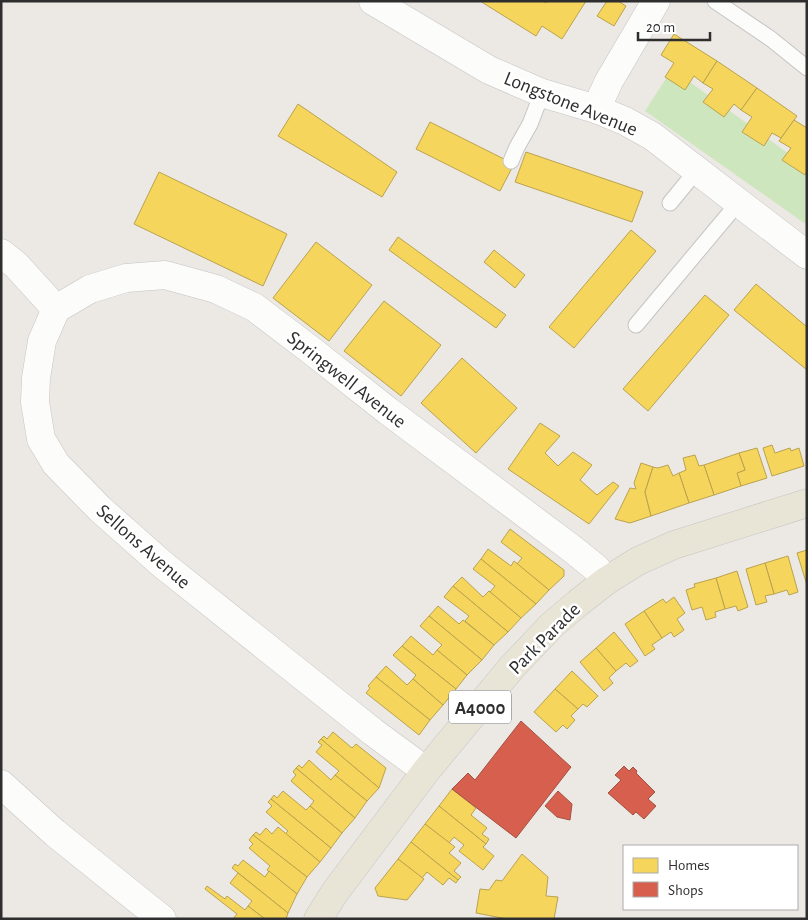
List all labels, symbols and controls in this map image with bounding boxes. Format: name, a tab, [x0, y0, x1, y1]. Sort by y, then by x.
scale bar	[638, 10, 710, 42]
text: 20 m	[646, 20, 675, 35]
street label: Longstone Avenue	[501, 68, 640, 140]
street label: Springwell Avenue	[283, 327, 410, 432]
street label: Sellons Avenue	[93, 501, 194, 593]
street label: Park Parade	[505, 599, 584, 678]
road number: A4000	[449, 690, 511, 724]
legend	[623, 845, 798, 910]
text: Homes	[668, 858, 710, 873]
text: Shops	[668, 883, 703, 898]

